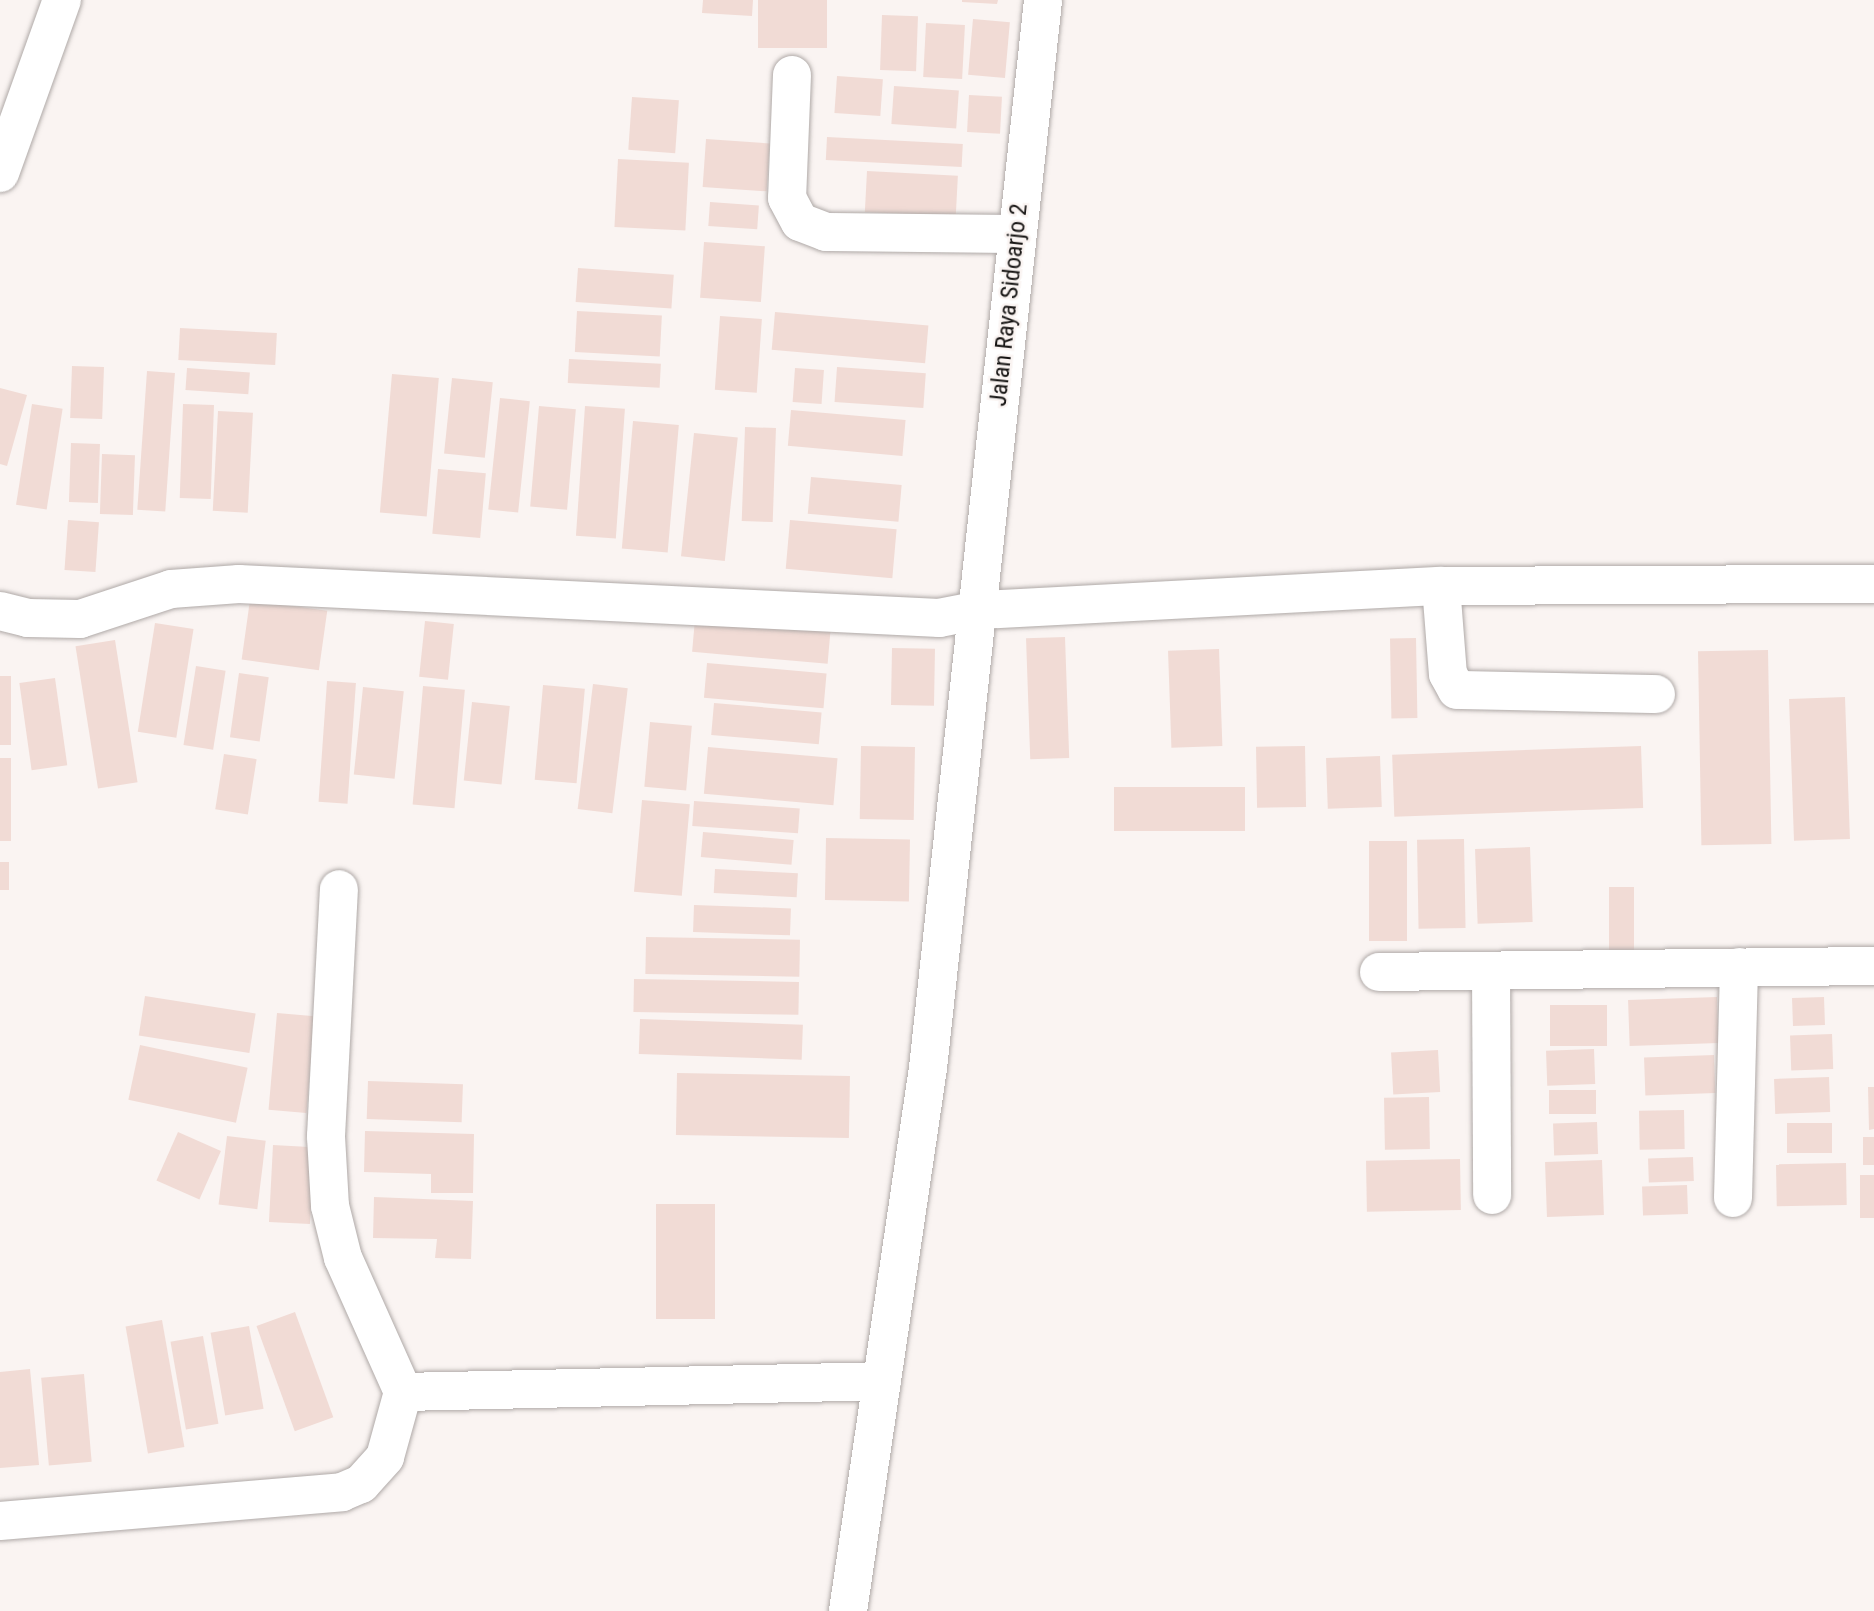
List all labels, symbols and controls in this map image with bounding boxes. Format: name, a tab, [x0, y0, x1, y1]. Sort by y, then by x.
street label: Jalan Raya Sidoarjo 2	[984, 202, 1034, 408]

